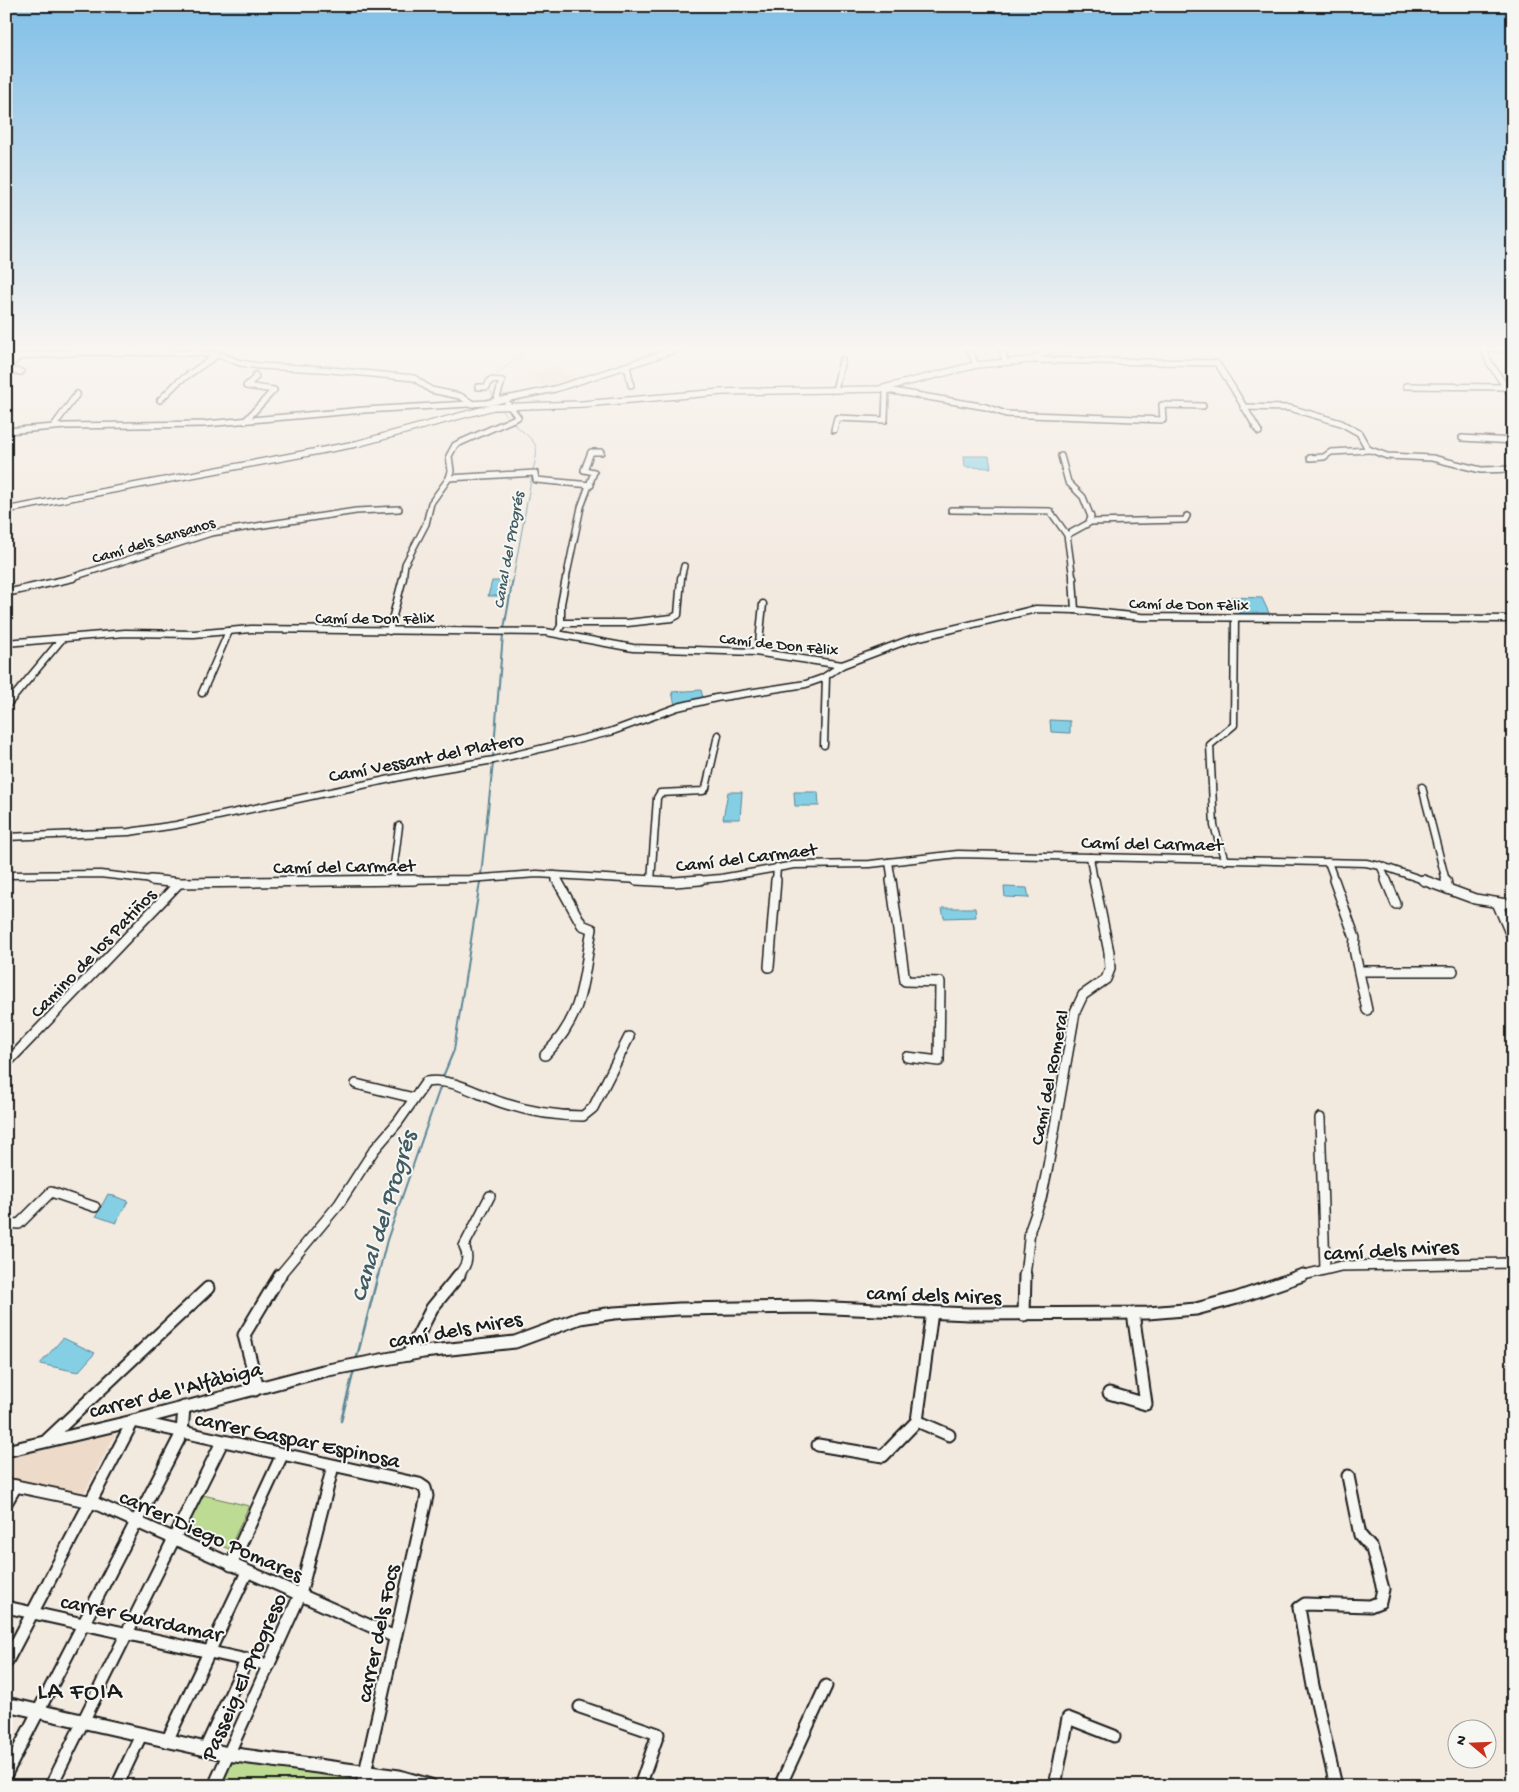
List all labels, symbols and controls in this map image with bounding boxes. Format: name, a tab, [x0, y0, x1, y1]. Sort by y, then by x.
water label: Canal del Progrés	[491, 489, 530, 610]
street label: Camí dels Sansanos	[90, 514, 219, 570]
street label: Camí de Don Fèlix	[1129, 596, 1249, 617]
street label: Camí de Don Fèlix	[315, 611, 435, 630]
street label: Camí de Don Fèlix	[718, 631, 840, 662]
street label: Camí Vessant del Platero	[327, 729, 526, 790]
street label: Camí del Carmaet	[1081, 833, 1225, 858]
street label: Camí del Carmaet	[675, 839, 820, 880]
street label: Camí del Carmaet	[273, 856, 417, 881]
street label: Camino de los Patiños	[27, 884, 163, 1024]
street label: Camí del Romeral	[1027, 1008, 1076, 1147]
water label: Canal del Progrés	[346, 1126, 426, 1306]
street label: camí dels Mires	[1323, 1235, 1460, 1269]
street label: camí dels Mires	[866, 1282, 1003, 1312]
street label: camí dels Mires	[387, 1307, 525, 1356]
street label: carrer de l'Alfàbiga	[87, 1358, 266, 1426]
street label: carrer Gaspar Espinosa	[192, 1407, 403, 1477]
street label: carrer Diego Pomares	[115, 1486, 307, 1590]
street label: carrer dels Focs	[353, 1562, 407, 1705]
street label: carrer Guardamar	[58, 1590, 227, 1650]
street label: Passeig El Progreso	[197, 1590, 294, 1766]
district label: LA FOIA	[37, 1679, 123, 1708]
north arrow	[1446, 1720, 1496, 1770]
text: N	[1453, 1733, 1472, 1748]

